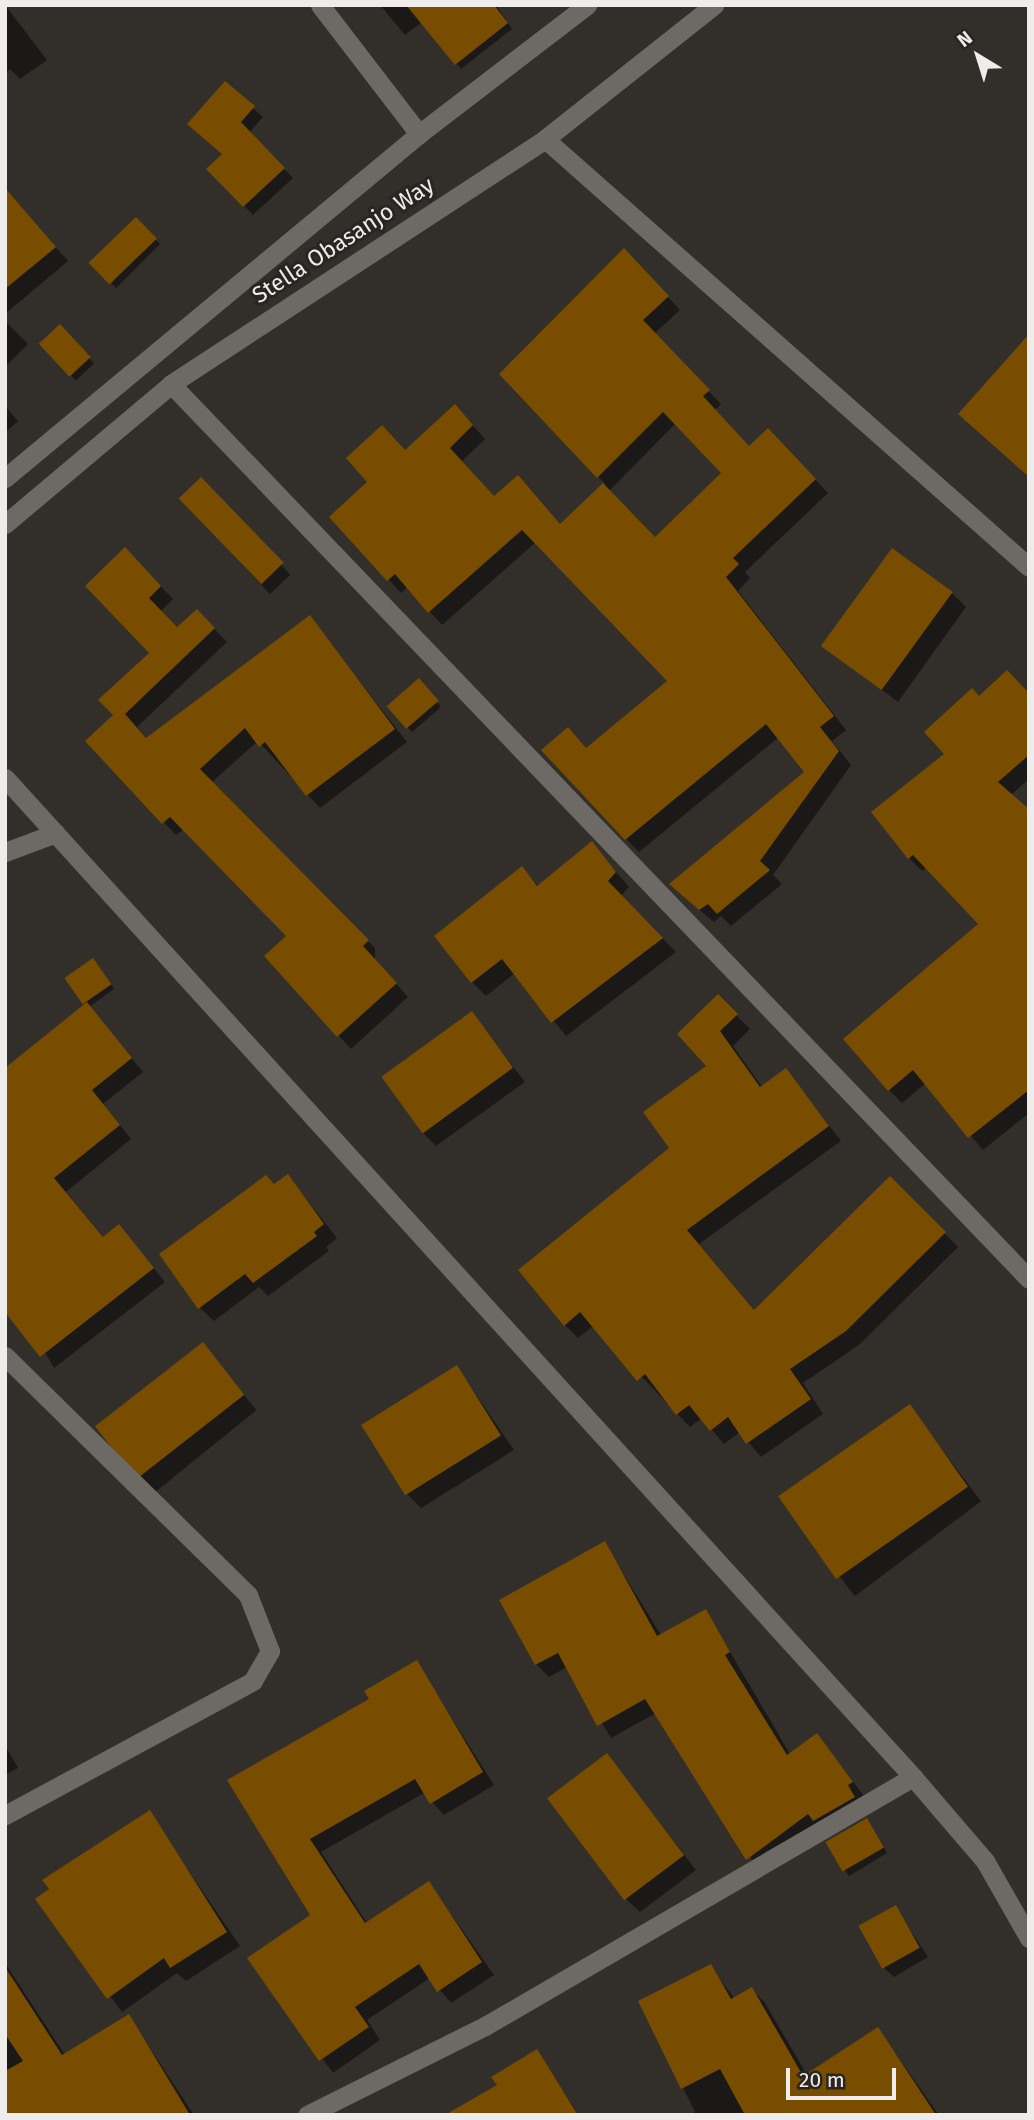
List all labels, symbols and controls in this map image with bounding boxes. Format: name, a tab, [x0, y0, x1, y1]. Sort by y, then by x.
north arrow	[943, 21, 1013, 91]
text: N	[953, 26, 977, 52]
street label: Stella Obasanjo Way	[247, 171, 439, 309]
scale bar	[789, 2054, 899, 2098]
text: 20 m	[799, 2067, 845, 2093]

